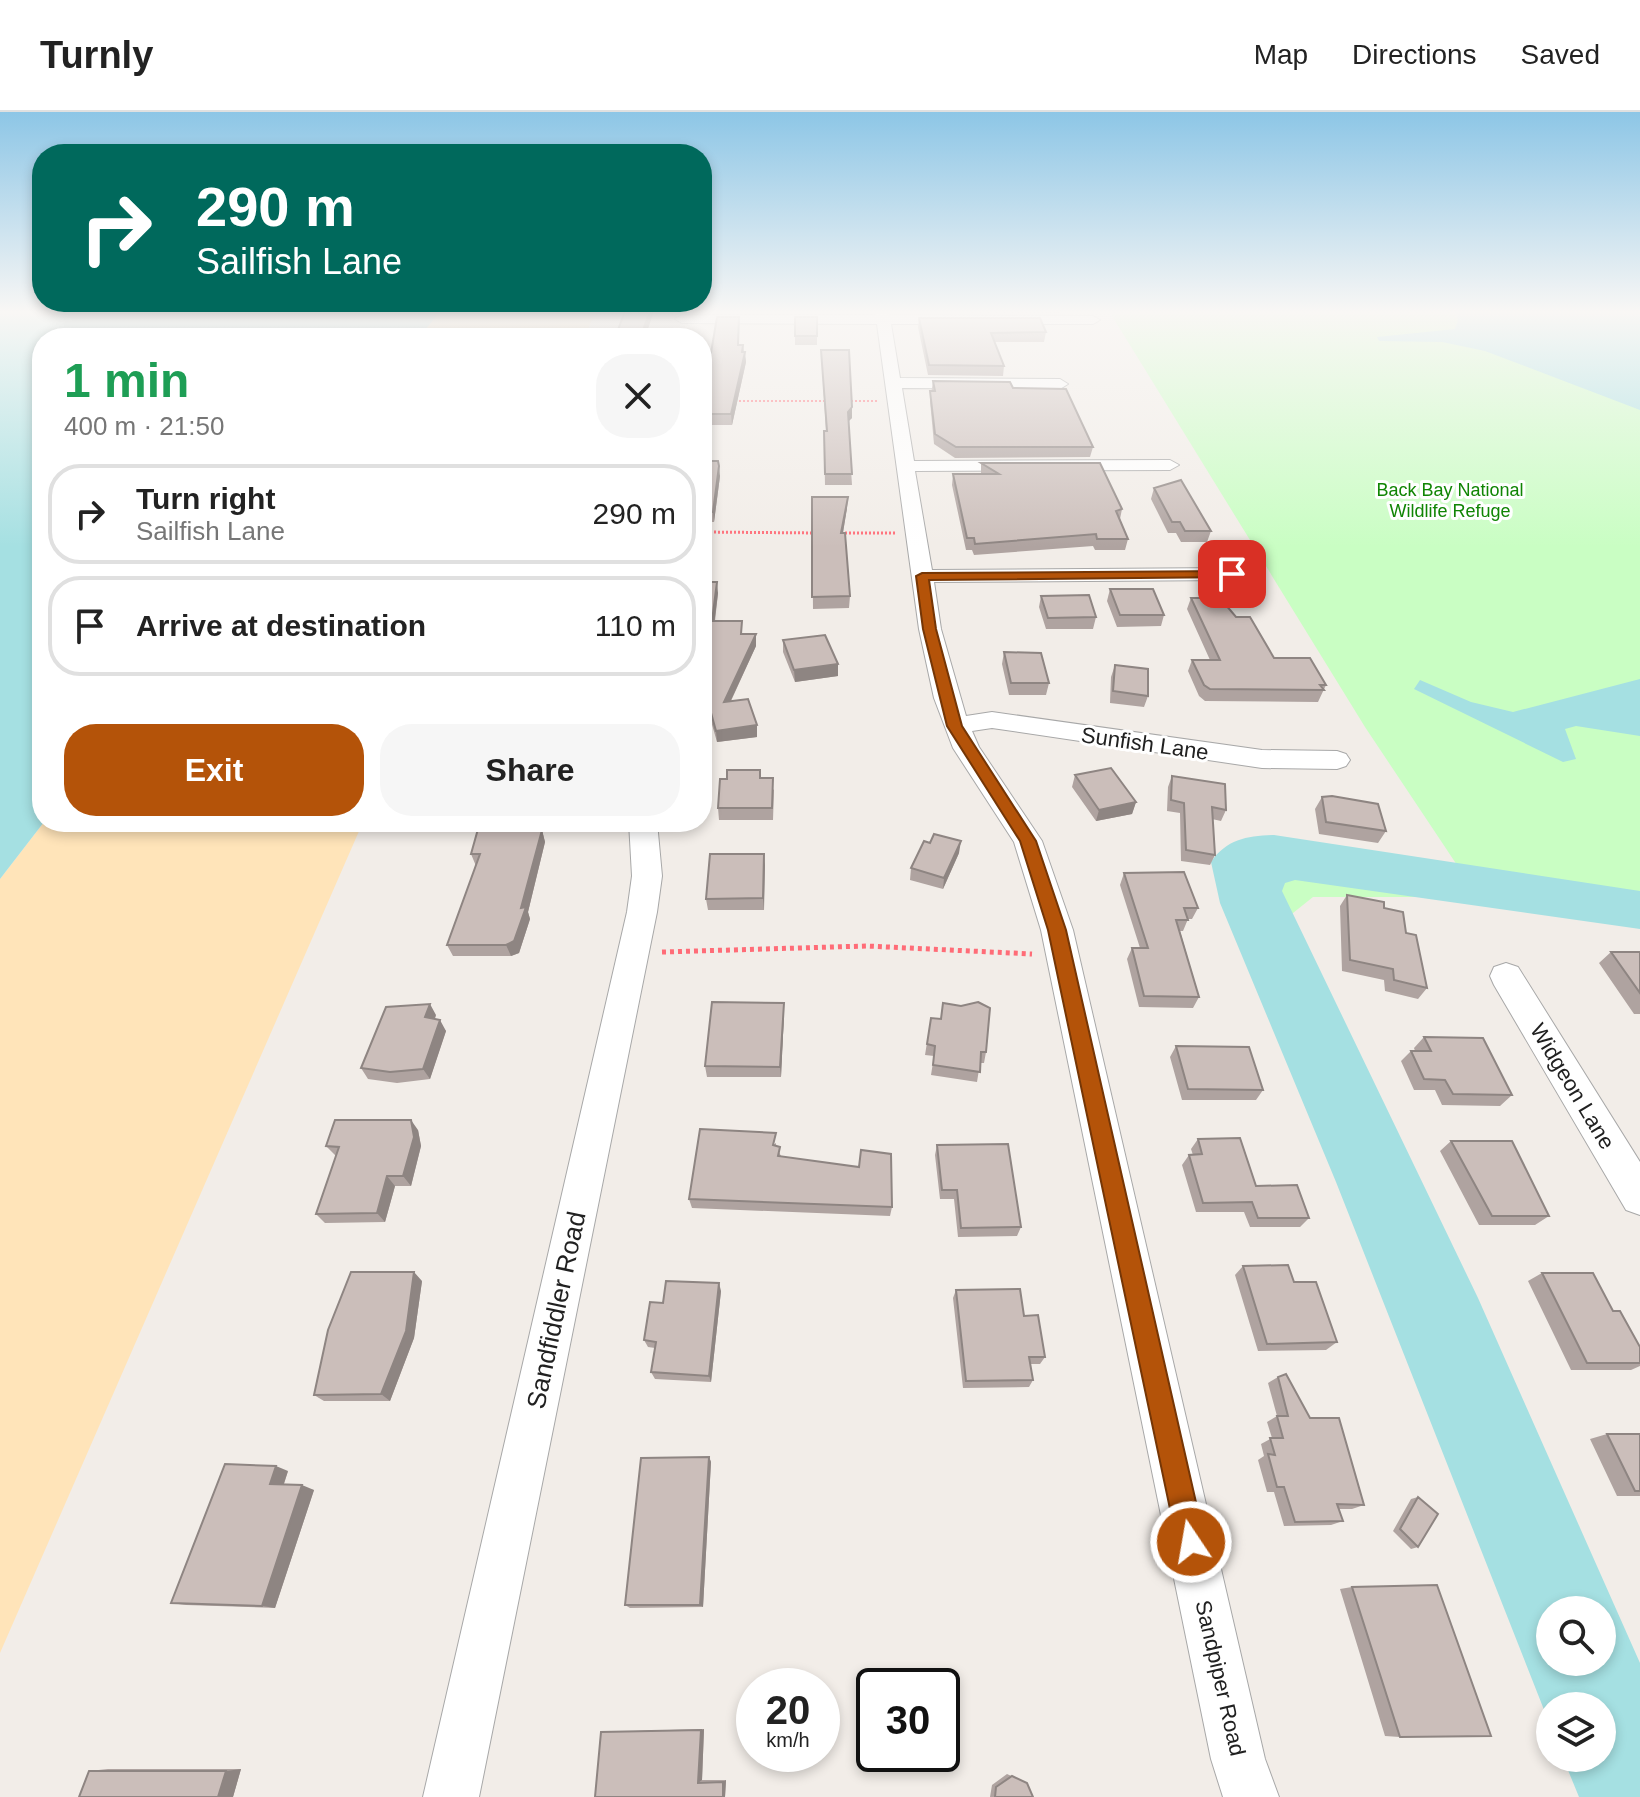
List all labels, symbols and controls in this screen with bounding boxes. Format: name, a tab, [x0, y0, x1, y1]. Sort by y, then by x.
text: Turnly	[40, 34, 153, 76]
text: Map	[1254, 39, 1308, 70]
text: Directions	[1352, 39, 1477, 70]
text: Saved	[1521, 39, 1600, 70]
text: 290 m	[196, 175, 355, 238]
icon: right	[64, 176, 168, 280]
text: Sailfish Lane	[196, 241, 402, 282]
text: 1 min	[64, 354, 189, 407]
button: close	[596, 354, 680, 438]
text: 400 m · 21:50	[64, 411, 224, 441]
park label: Back Bay National Wildlife Refuge	[1376, 480, 1524, 521]
text: Turn right	[136, 482, 275, 515]
icon: right	[68, 492, 112, 536]
text: 290 m	[593, 497, 676, 530]
text: Sailfish Lane	[136, 516, 285, 546]
pin	[1198, 540, 1266, 608]
icon: arrive	[1210, 552, 1254, 596]
icon: arrive	[68, 604, 112, 648]
text: Arrive at destination	[136, 609, 426, 642]
text: 110 m	[595, 609, 676, 642]
street label: Sunfish Lane	[1080, 722, 1210, 765]
button: Exit	[64, 724, 364, 816]
button: Share	[380, 724, 680, 816]
street label: Widgeon Lane	[1525, 1019, 1620, 1154]
street label: Sandfiddler Road	[520, 1209, 592, 1411]
position arrow	[1149, 1500, 1233, 1584]
map controls	[1536, 1596, 1616, 1772]
button: search	[1536, 1596, 1616, 1676]
street label: Sandpiper Road	[1190, 1598, 1251, 1758]
speed limit sign: 30	[856, 1668, 960, 1772]
text: 20	[766, 1688, 810, 1732]
button: layers	[1536, 1692, 1616, 1772]
text: km/h	[766, 1729, 810, 1751]

